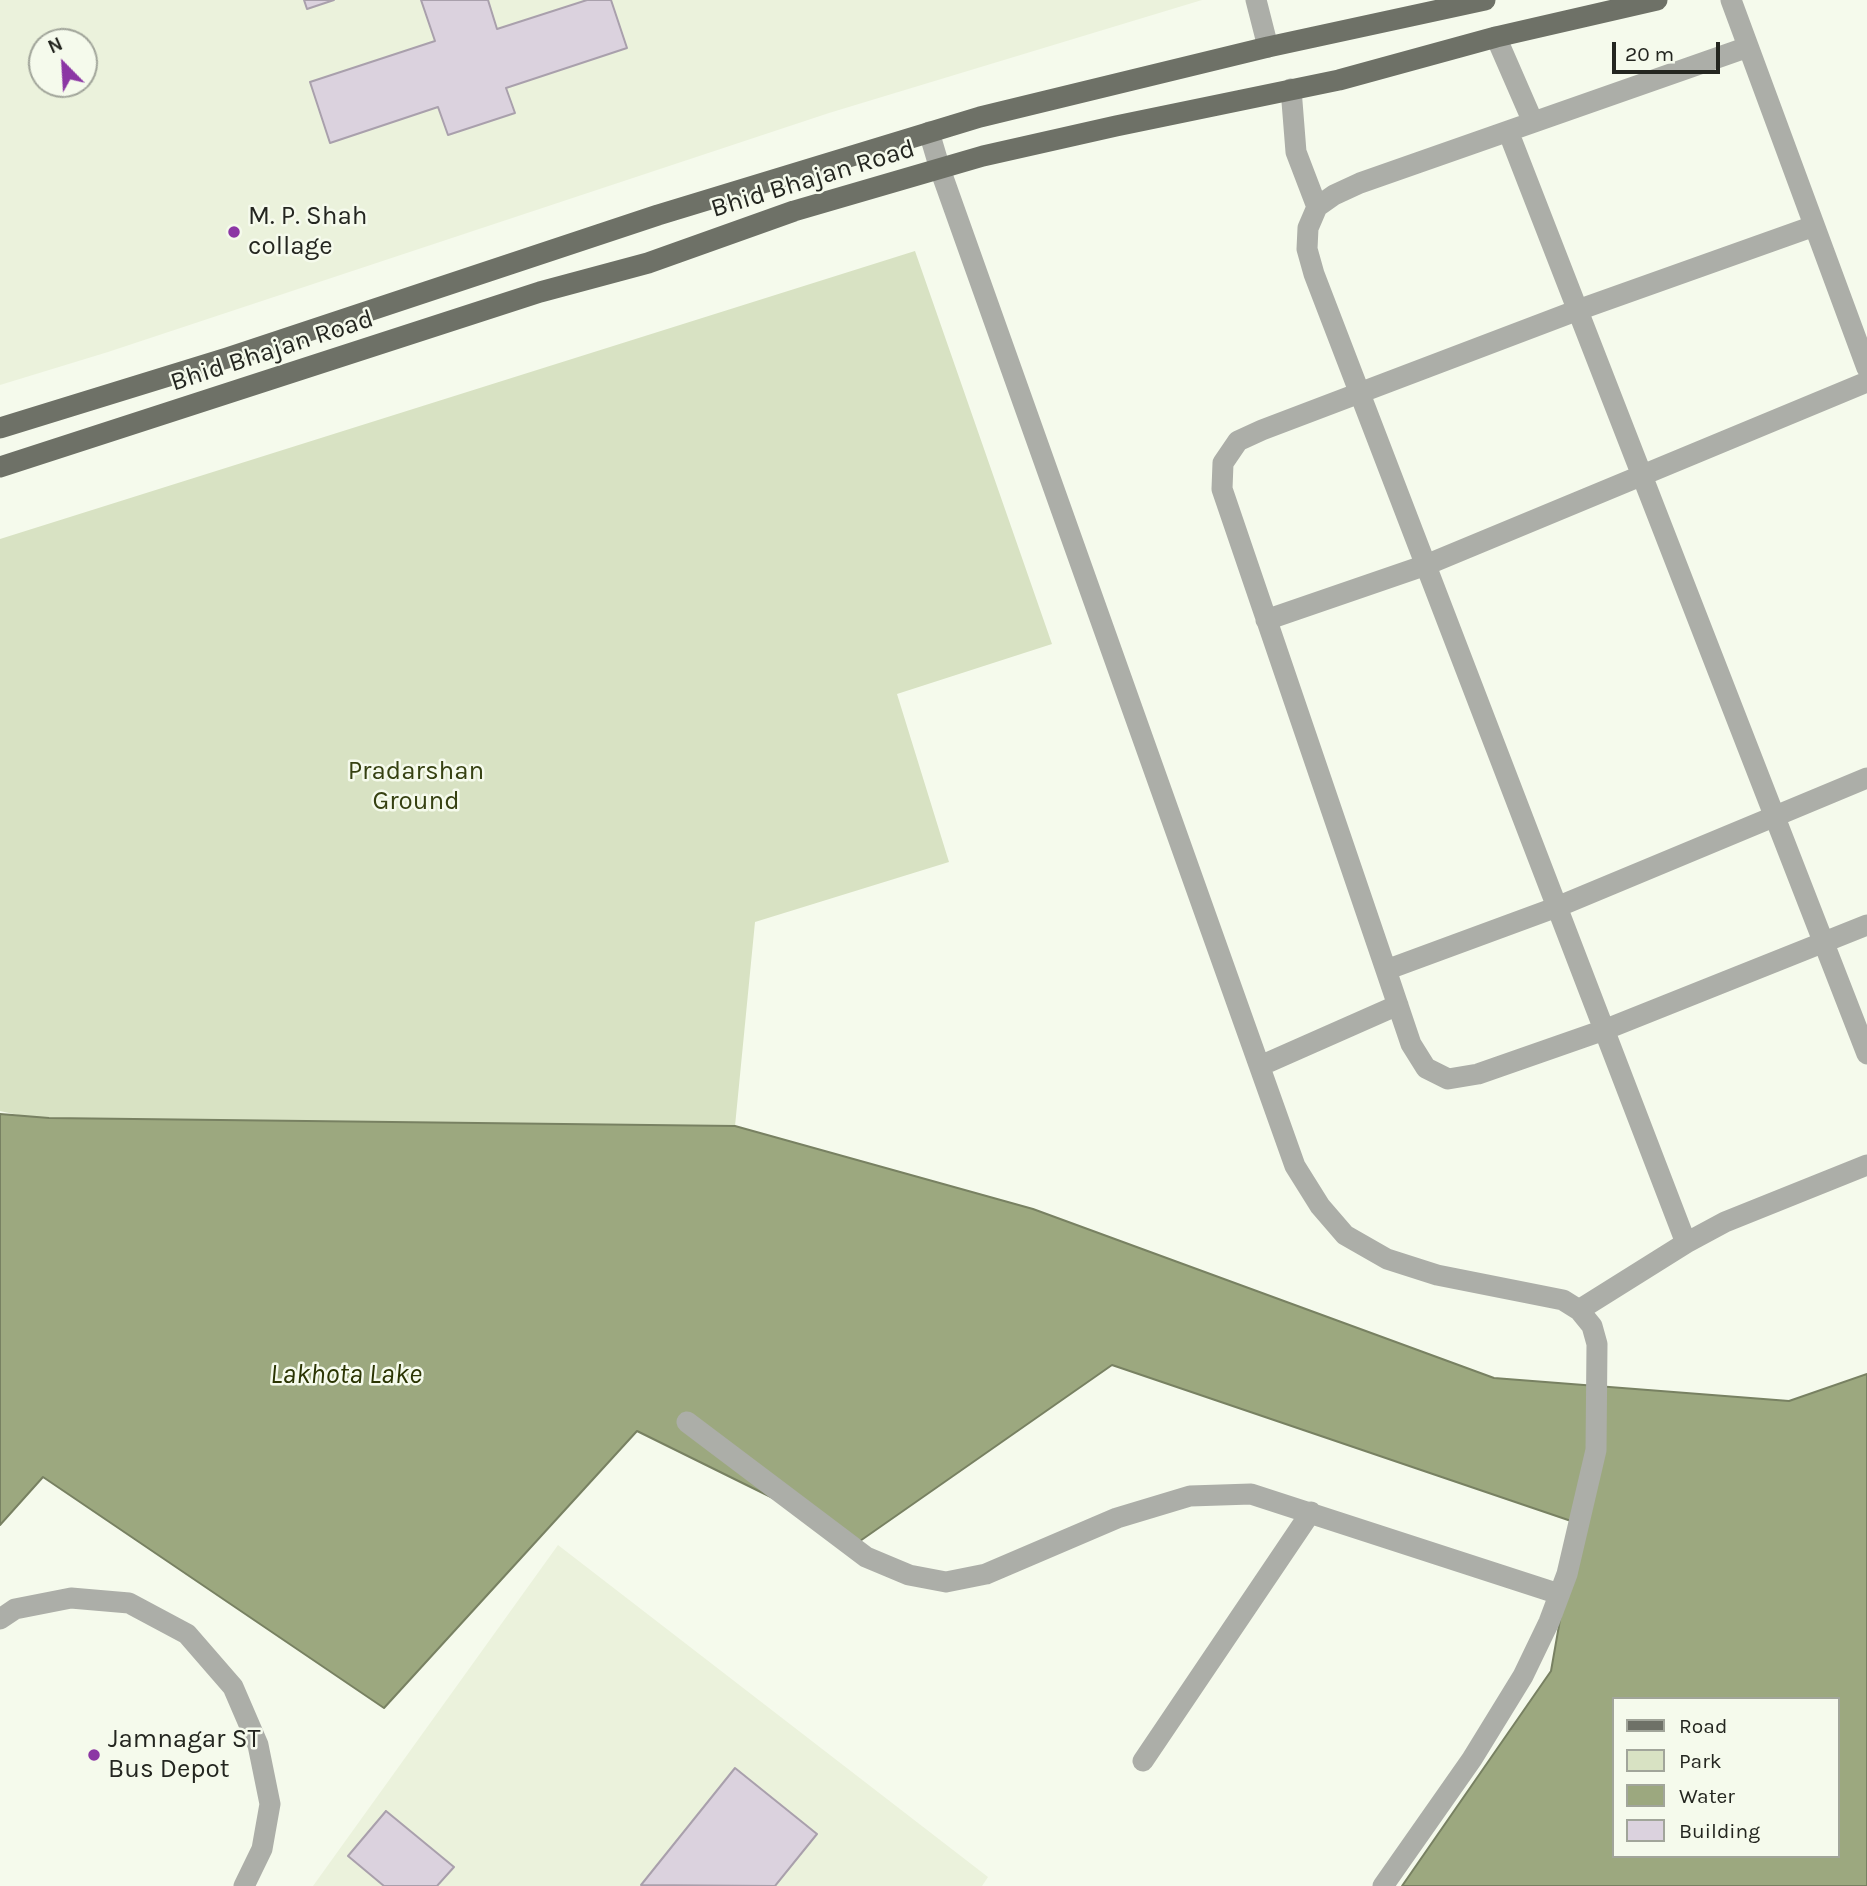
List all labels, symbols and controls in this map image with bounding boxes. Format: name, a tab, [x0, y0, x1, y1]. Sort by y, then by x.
north arrow	[28, 28, 98, 98]
scale bar	[1615, 28, 1724, 72]
text: N	[45, 33, 66, 58]
text: 20 m	[1625, 42, 1674, 66]
street label: Bhid Bhajan Road	[707, 133, 919, 225]
place label: M. P. Shah collage	[248, 201, 367, 262]
marker: M. P. Shah collage	[226, 224, 242, 240]
street label: Bhid Bhajan Road	[167, 303, 377, 399]
park label: Pradarshan Ground	[348, 756, 484, 818]
water label: Lakhota Lake	[270, 1358, 422, 1392]
legend	[1612, 1697, 1839, 1858]
text: Road	[1679, 1714, 1727, 1738]
place label: Jamnagar ST Bus Depot	[108, 1724, 260, 1786]
marker: Jamnagar ST Bus Depot	[86, 1747, 102, 1763]
text: Park	[1679, 1749, 1722, 1773]
text: Water	[1679, 1784, 1735, 1808]
text: Building	[1679, 1819, 1760, 1843]

